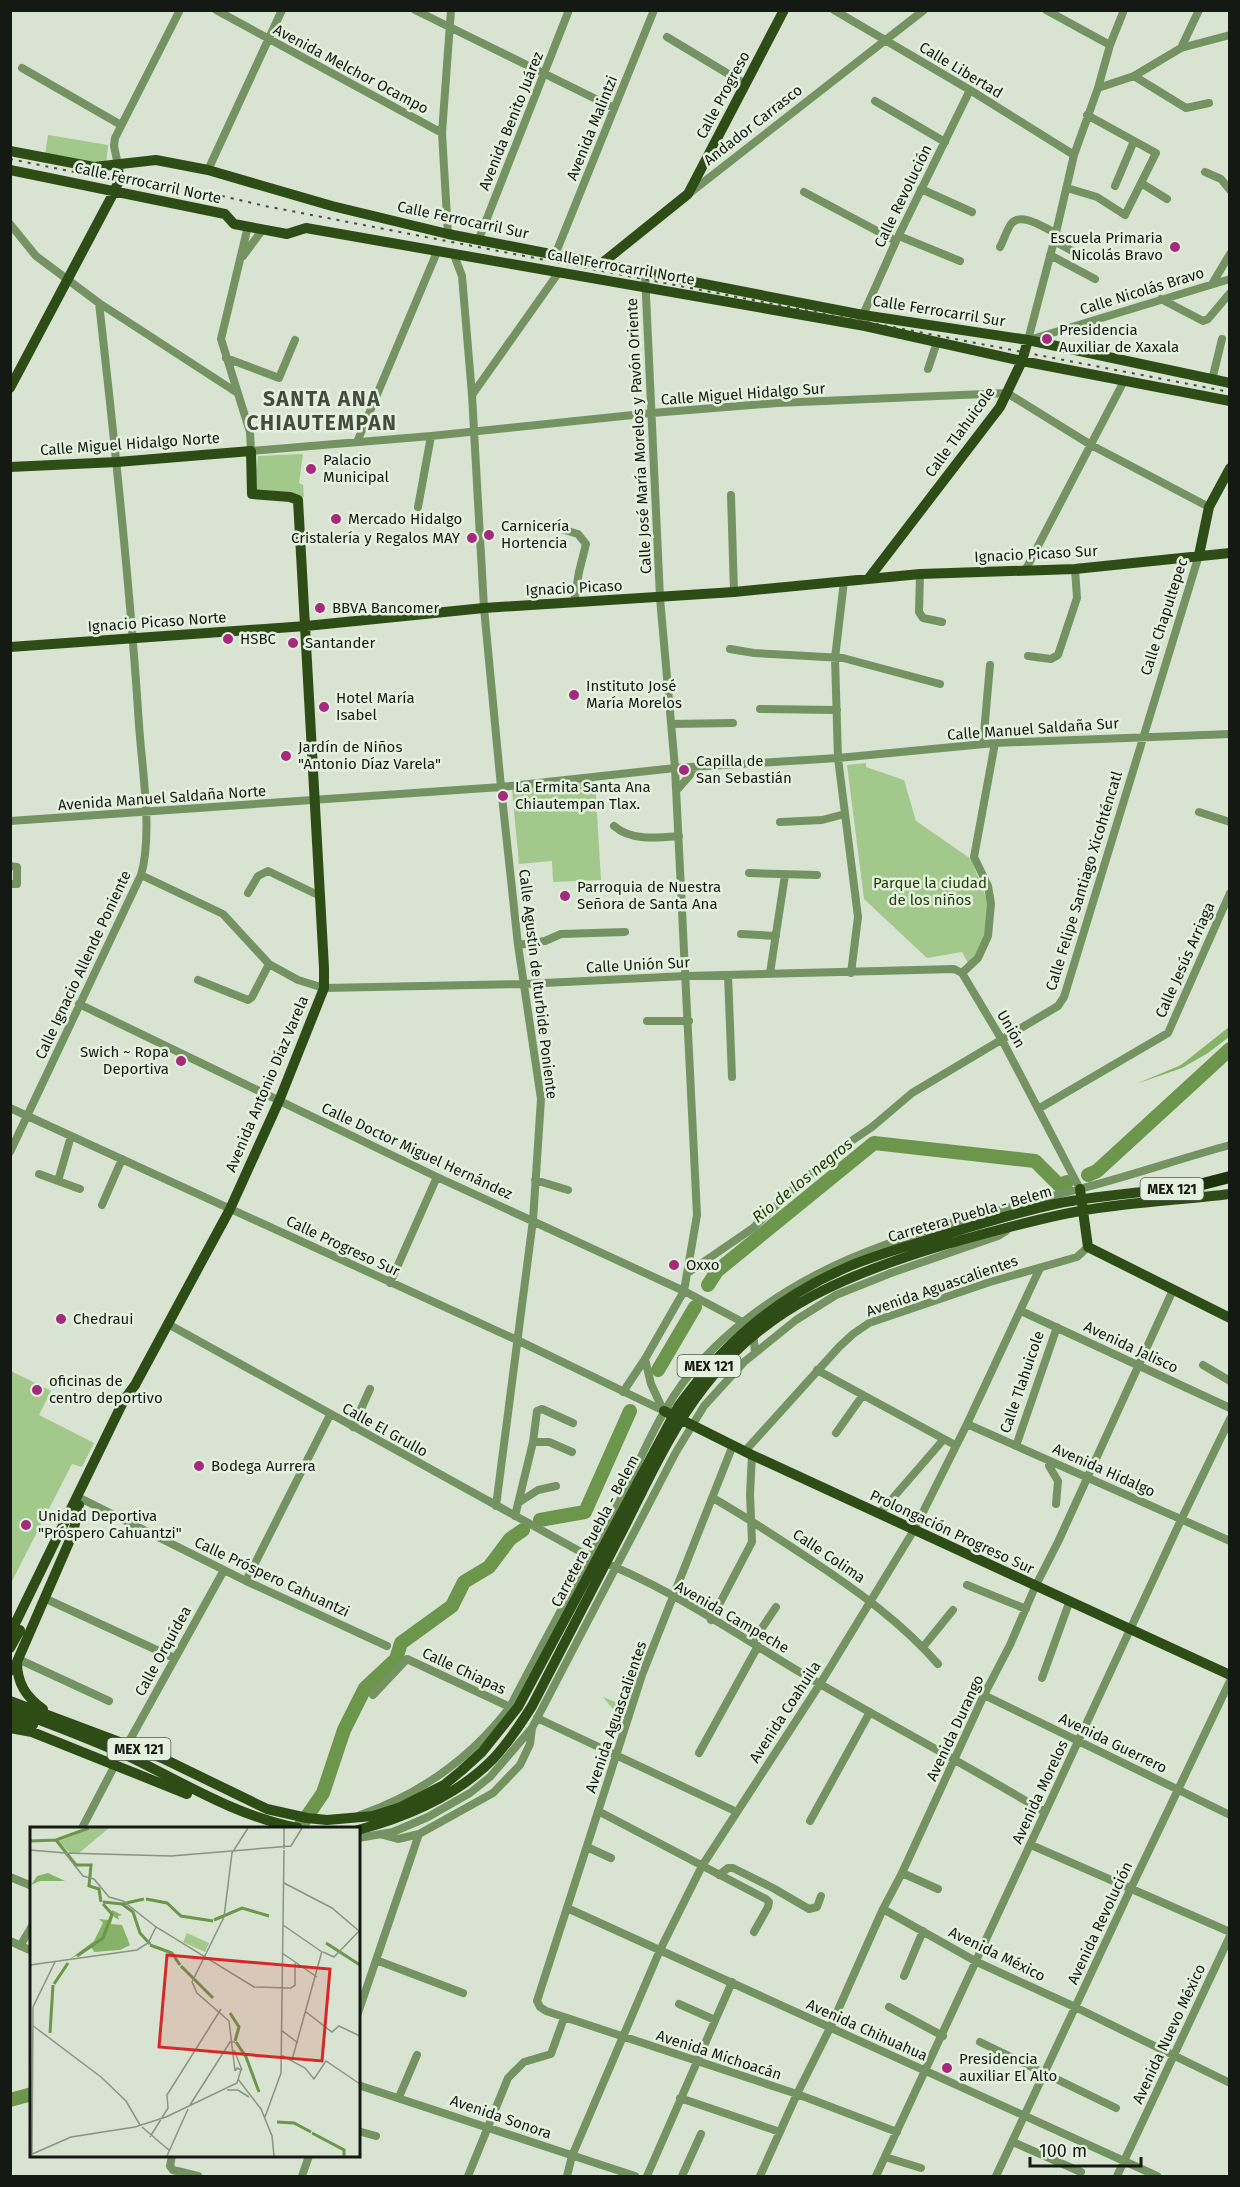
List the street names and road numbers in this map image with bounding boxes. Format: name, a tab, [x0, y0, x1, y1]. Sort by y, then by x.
street label: Avenida Melchor Ocampo	[270, 20, 432, 118]
street label: Calle Libertad	[916, 38, 1006, 102]
street label: Calle Progreso	[692, 48, 754, 142]
street label: Avenida Benito Juárez	[475, 49, 547, 193]
street label: Avenida Malintzi	[563, 73, 621, 183]
street label: Andador Carrasco	[700, 81, 806, 169]
street label: Calle Revolución	[870, 142, 936, 250]
street label: Calle Ferrocarril Norte	[73, 159, 223, 207]
street label: Calle Ferrocarril Sur	[396, 197, 531, 243]
street label: Calle Ferrocarril Norte	[546, 245, 696, 289]
street label: Calle Nicolás Bravo	[1078, 264, 1206, 318]
street label: Calle Ferrocarril Sur	[871, 292, 1007, 330]
street label: Calle José María Morelos y Pavón Oriente	[623, 298, 655, 574]
street label: Calle Miguel Hidalgo Sur	[660, 379, 826, 409]
street label: Calle Tlahuicole	[921, 383, 999, 481]
street label: Calle Miguel Hidalgo Norte	[39, 429, 221, 459]
street label: Ignacio Picaso Sur	[974, 542, 1098, 566]
street label: Calle Chapultepec	[1137, 556, 1191, 678]
street label: Ignacio Picaso	[525, 576, 623, 600]
street label: Ignacio Picaso Norte	[87, 608, 227, 636]
street label: Calle Manuel Saldaña Sur	[946, 714, 1120, 744]
street label: Calle Felipe Santiago Xicohténcatl	[1042, 768, 1126, 993]
street label: Avenida Manuel Saldaña Norte	[57, 782, 267, 814]
street label: Calle Ignacio Allende Poniente	[31, 868, 135, 1062]
street label: Calle Agustín de Iturbide Poniente	[515, 868, 561, 1100]
street label: Calle Jesús Arriaga	[1151, 899, 1219, 1021]
street label: Calle Unión Sur	[585, 953, 691, 977]
street label: Avenida Antonio Díaz Varela	[222, 993, 312, 1175]
street label: Unión	[993, 1007, 1029, 1051]
street label: Calle Doctor Miguel Hernández	[319, 1099, 516, 1203]
road number: MEX 121	[1140, 1178, 1204, 1200]
street label: Carretera Puebla - Belem	[886, 1182, 1054, 1246]
street label: Calle Progreso Sur	[283, 1212, 403, 1280]
street label: Avenida Aguascalientes	[864, 1252, 1020, 1320]
street label: Avenida Jalisco	[1081, 1317, 1181, 1377]
street label: Calle Tlahuicole	[996, 1328, 1048, 1436]
road number: MEX 121	[678, 1355, 740, 1377]
street label: Calle El Grullo	[339, 1399, 431, 1461]
street label: Avenida Hidalgo	[1050, 1439, 1158, 1501]
street label: Carretera Puebla - Belem	[547, 1452, 643, 1610]
street label: Prolongación Progreso Sur	[867, 1486, 1037, 1578]
street label: Calle Colima	[789, 1525, 869, 1587]
street label: Calle Próspero Cahuantzi	[192, 1533, 352, 1621]
street label: Avenida Campeche	[672, 1577, 792, 1657]
street label: Calle Orquídea	[131, 1603, 195, 1699]
street label: Avenida Aguascalientes	[582, 1639, 650, 1795]
street label: Calle Chiapas	[419, 1644, 509, 1698]
street label: Avenida Coahuila	[746, 1658, 824, 1766]
street label: Avenida Durango	[923, 1672, 987, 1784]
street label: Avenida Guerrero	[1056, 1709, 1170, 1777]
street label: Avenida Morelos	[1008, 1737, 1072, 1847]
road number: MEX 121	[108, 1738, 170, 1760]
street label: Avenida Revolución	[1064, 1859, 1136, 1987]
street label: Avenida México	[946, 1923, 1048, 1985]
street label: Avenida Nuevo México	[1129, 1961, 1209, 2107]
street label: Avenida Chihuahua	[804, 1995, 930, 2065]
street label: Avenida Michoacán	[654, 2026, 784, 2084]
street label: Avenida Sonora	[448, 2091, 554, 2143]

